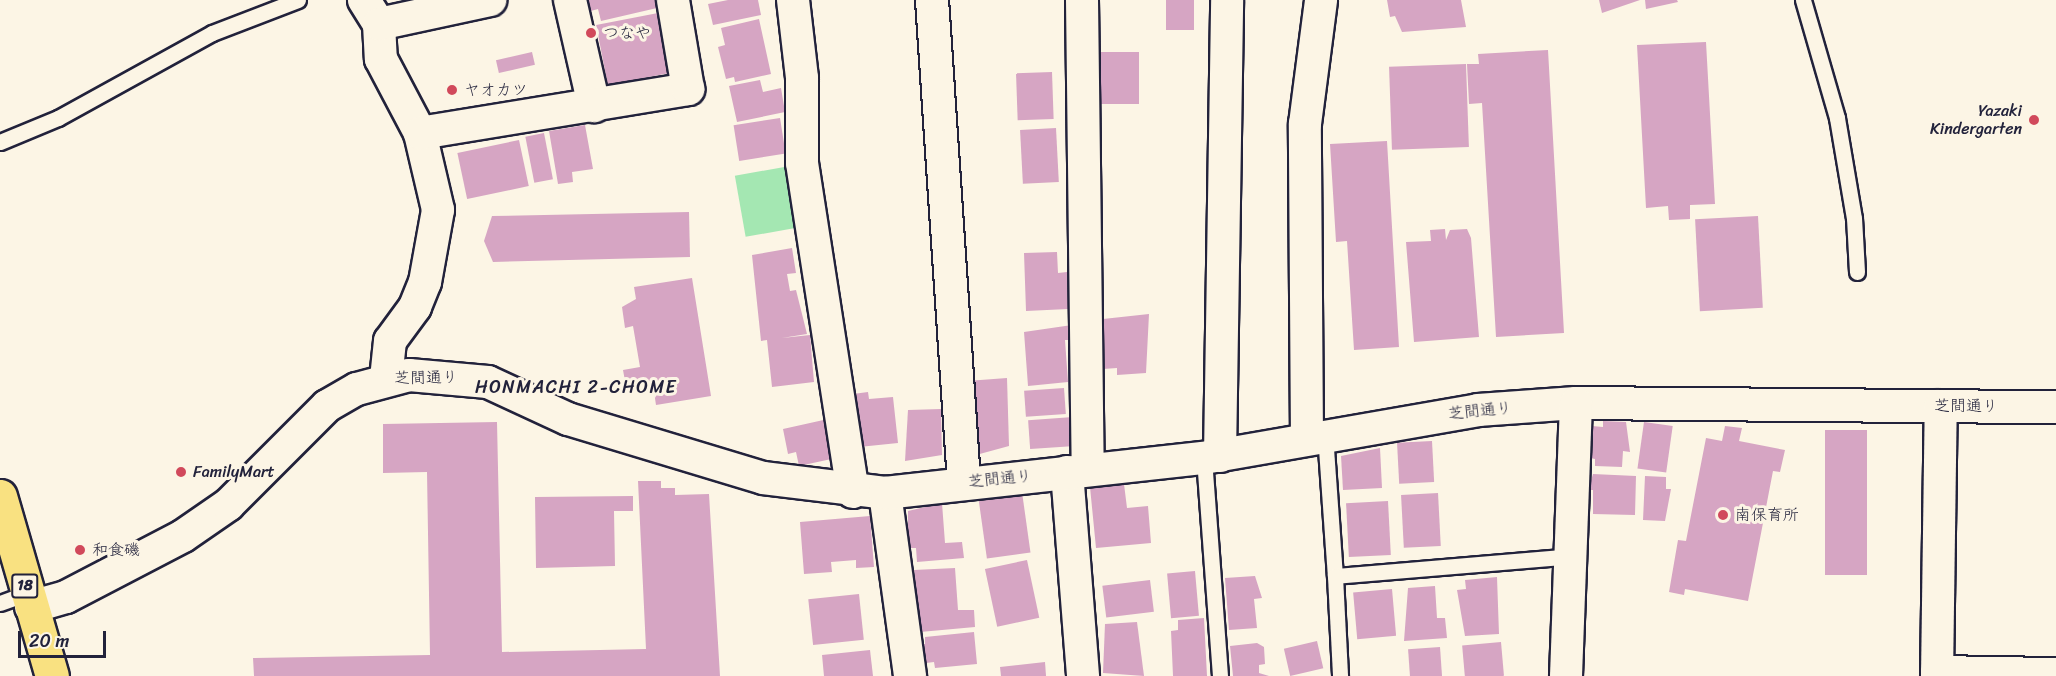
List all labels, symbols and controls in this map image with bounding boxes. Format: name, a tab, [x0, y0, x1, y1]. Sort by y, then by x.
place label: つなや	[603, 23, 651, 43]
marker: つなや	[584, 26, 598, 40]
place label: ヤオカツ	[464, 80, 528, 100]
marker: ヤオカツ	[445, 83, 459, 97]
place label: Yazaki Kindergarten	[1930, 101, 2022, 139]
marker: Yazaki Kindergarten	[2027, 113, 2041, 127]
street label: 芝間通り	[394, 368, 458, 388]
district label: HONMACHI 2-CHOME	[476, 376, 676, 398]
street label: 芝間通り	[1934, 396, 1998, 416]
street label: 芝間通り	[1447, 398, 1513, 424]
place label: FamilyMart	[193, 462, 274, 482]
marker: FamilyMart	[174, 465, 188, 479]
street label: 芝間通り	[967, 466, 1033, 492]
place label: 南保育所	[1735, 505, 1799, 525]
marker: 南保育所	[1716, 508, 1730, 522]
place label: 和食磯	[92, 540, 140, 560]
marker: 和食磯	[73, 543, 87, 557]
road number: 18	[10, 574, 40, 598]
scale bar	[21, 619, 110, 657]
text: 20 m	[29, 625, 69, 657]

